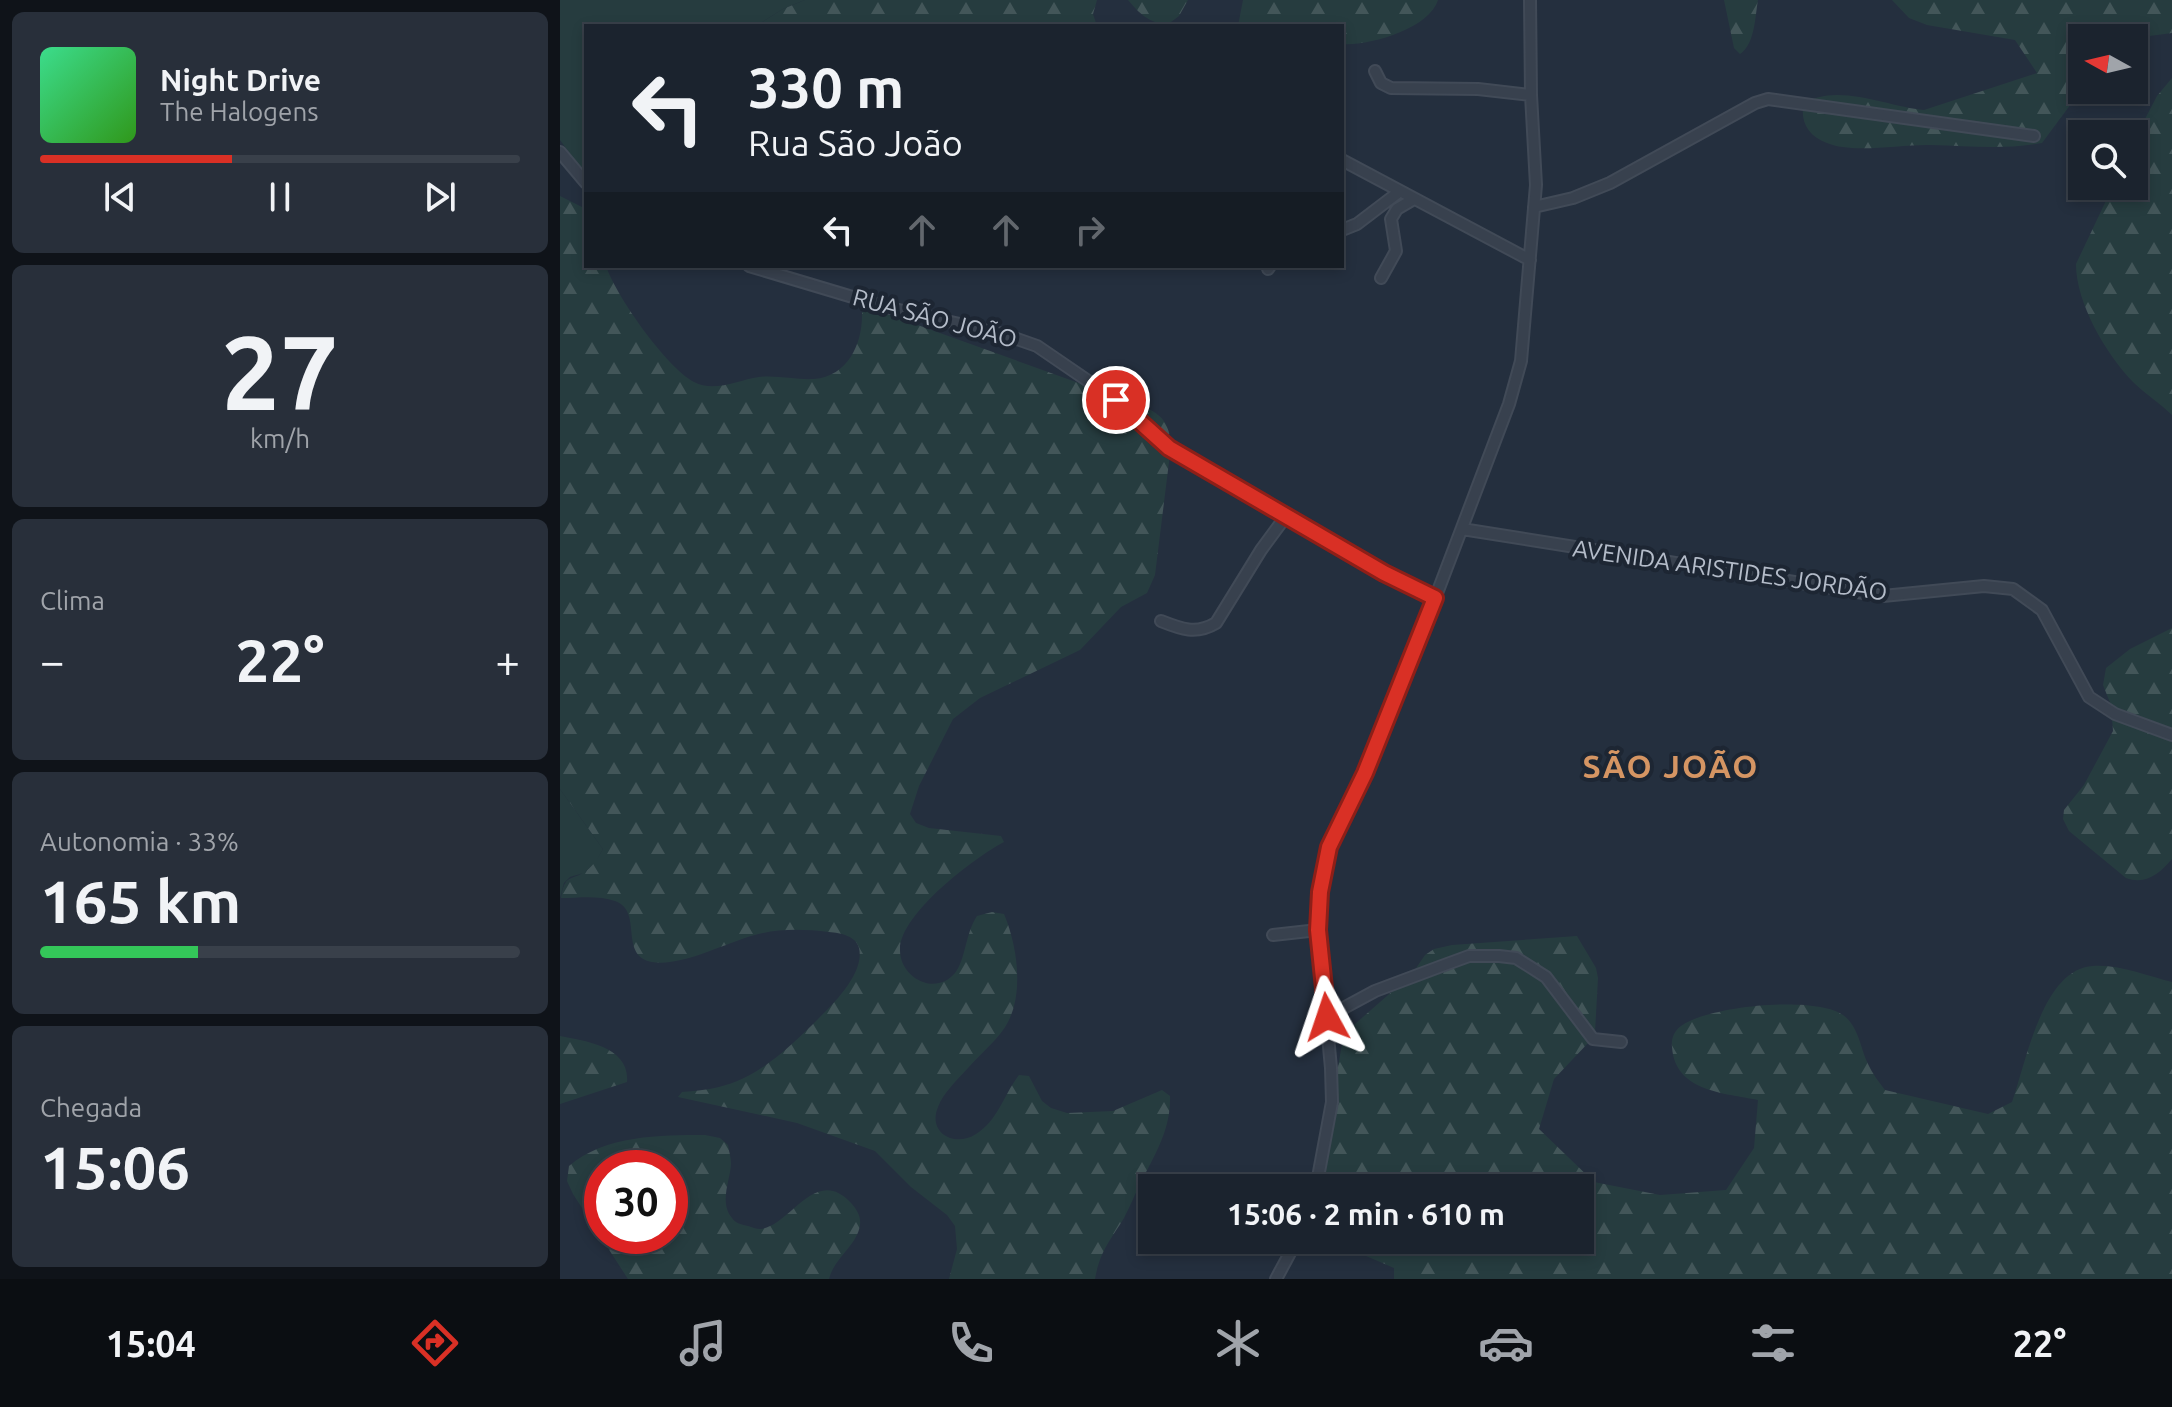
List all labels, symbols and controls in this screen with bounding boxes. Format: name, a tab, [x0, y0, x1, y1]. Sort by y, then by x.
north arrow	[2068, 24, 2148, 104]
map controls	[2068, 24, 2148, 200]
icon: left	[616, 56, 720, 160]
text: 330 m	[748, 56, 904, 119]
text: Night Drive	[160, 63, 321, 97]
text: The Halogens	[160, 97, 319, 126]
button: search	[2068, 120, 2148, 200]
text: Rua São João	[748, 122, 963, 163]
icon: previous	[98, 175, 142, 219]
icon: pause	[258, 175, 302, 219]
icon: next	[418, 175, 462, 219]
icon: left	[816, 208, 860, 252]
icon: ahead	[900, 208, 944, 252]
icon: ahead	[984, 208, 1028, 252]
icon: right	[1068, 208, 1112, 252]
street label: RUA SÃO JOÃO	[850, 283, 1020, 353]
text: 27	[221, 313, 339, 430]
pin	[1082, 366, 1150, 434]
icon: arrive	[1094, 378, 1138, 422]
text: km/h	[250, 424, 310, 453]
street label: AVENIDA ARISTIDES JORDÃO	[1571, 535, 1889, 605]
text: Clima	[40, 586, 105, 615]
text: 22°	[236, 626, 324, 693]
text: −	[40, 636, 65, 685]
text: +	[495, 636, 520, 685]
district label: SÃO JOÃO	[1583, 748, 1759, 784]
text: Autonomia · 33%	[40, 827, 239, 856]
text: 165 km	[40, 867, 241, 934]
position arrow	[1285, 975, 1369, 1059]
text: Chegada	[40, 1093, 142, 1122]
text: 15:06	[40, 1133, 190, 1200]
speed limit sign: 30	[584, 1150, 688, 1254]
text: 15:06 · 2 min · 610 m	[1227, 1197, 1505, 1231]
icon: directions	[407, 1315, 463, 1371]
icon: music	[675, 1315, 731, 1371]
icon: phone	[943, 1315, 999, 1371]
icon: climate	[1210, 1315, 1266, 1371]
icon: car	[1478, 1315, 1534, 1371]
icon: filters	[1745, 1315, 1801, 1371]
text: 15:04	[106, 1323, 196, 1364]
text: 22°	[2013, 1323, 2066, 1364]

